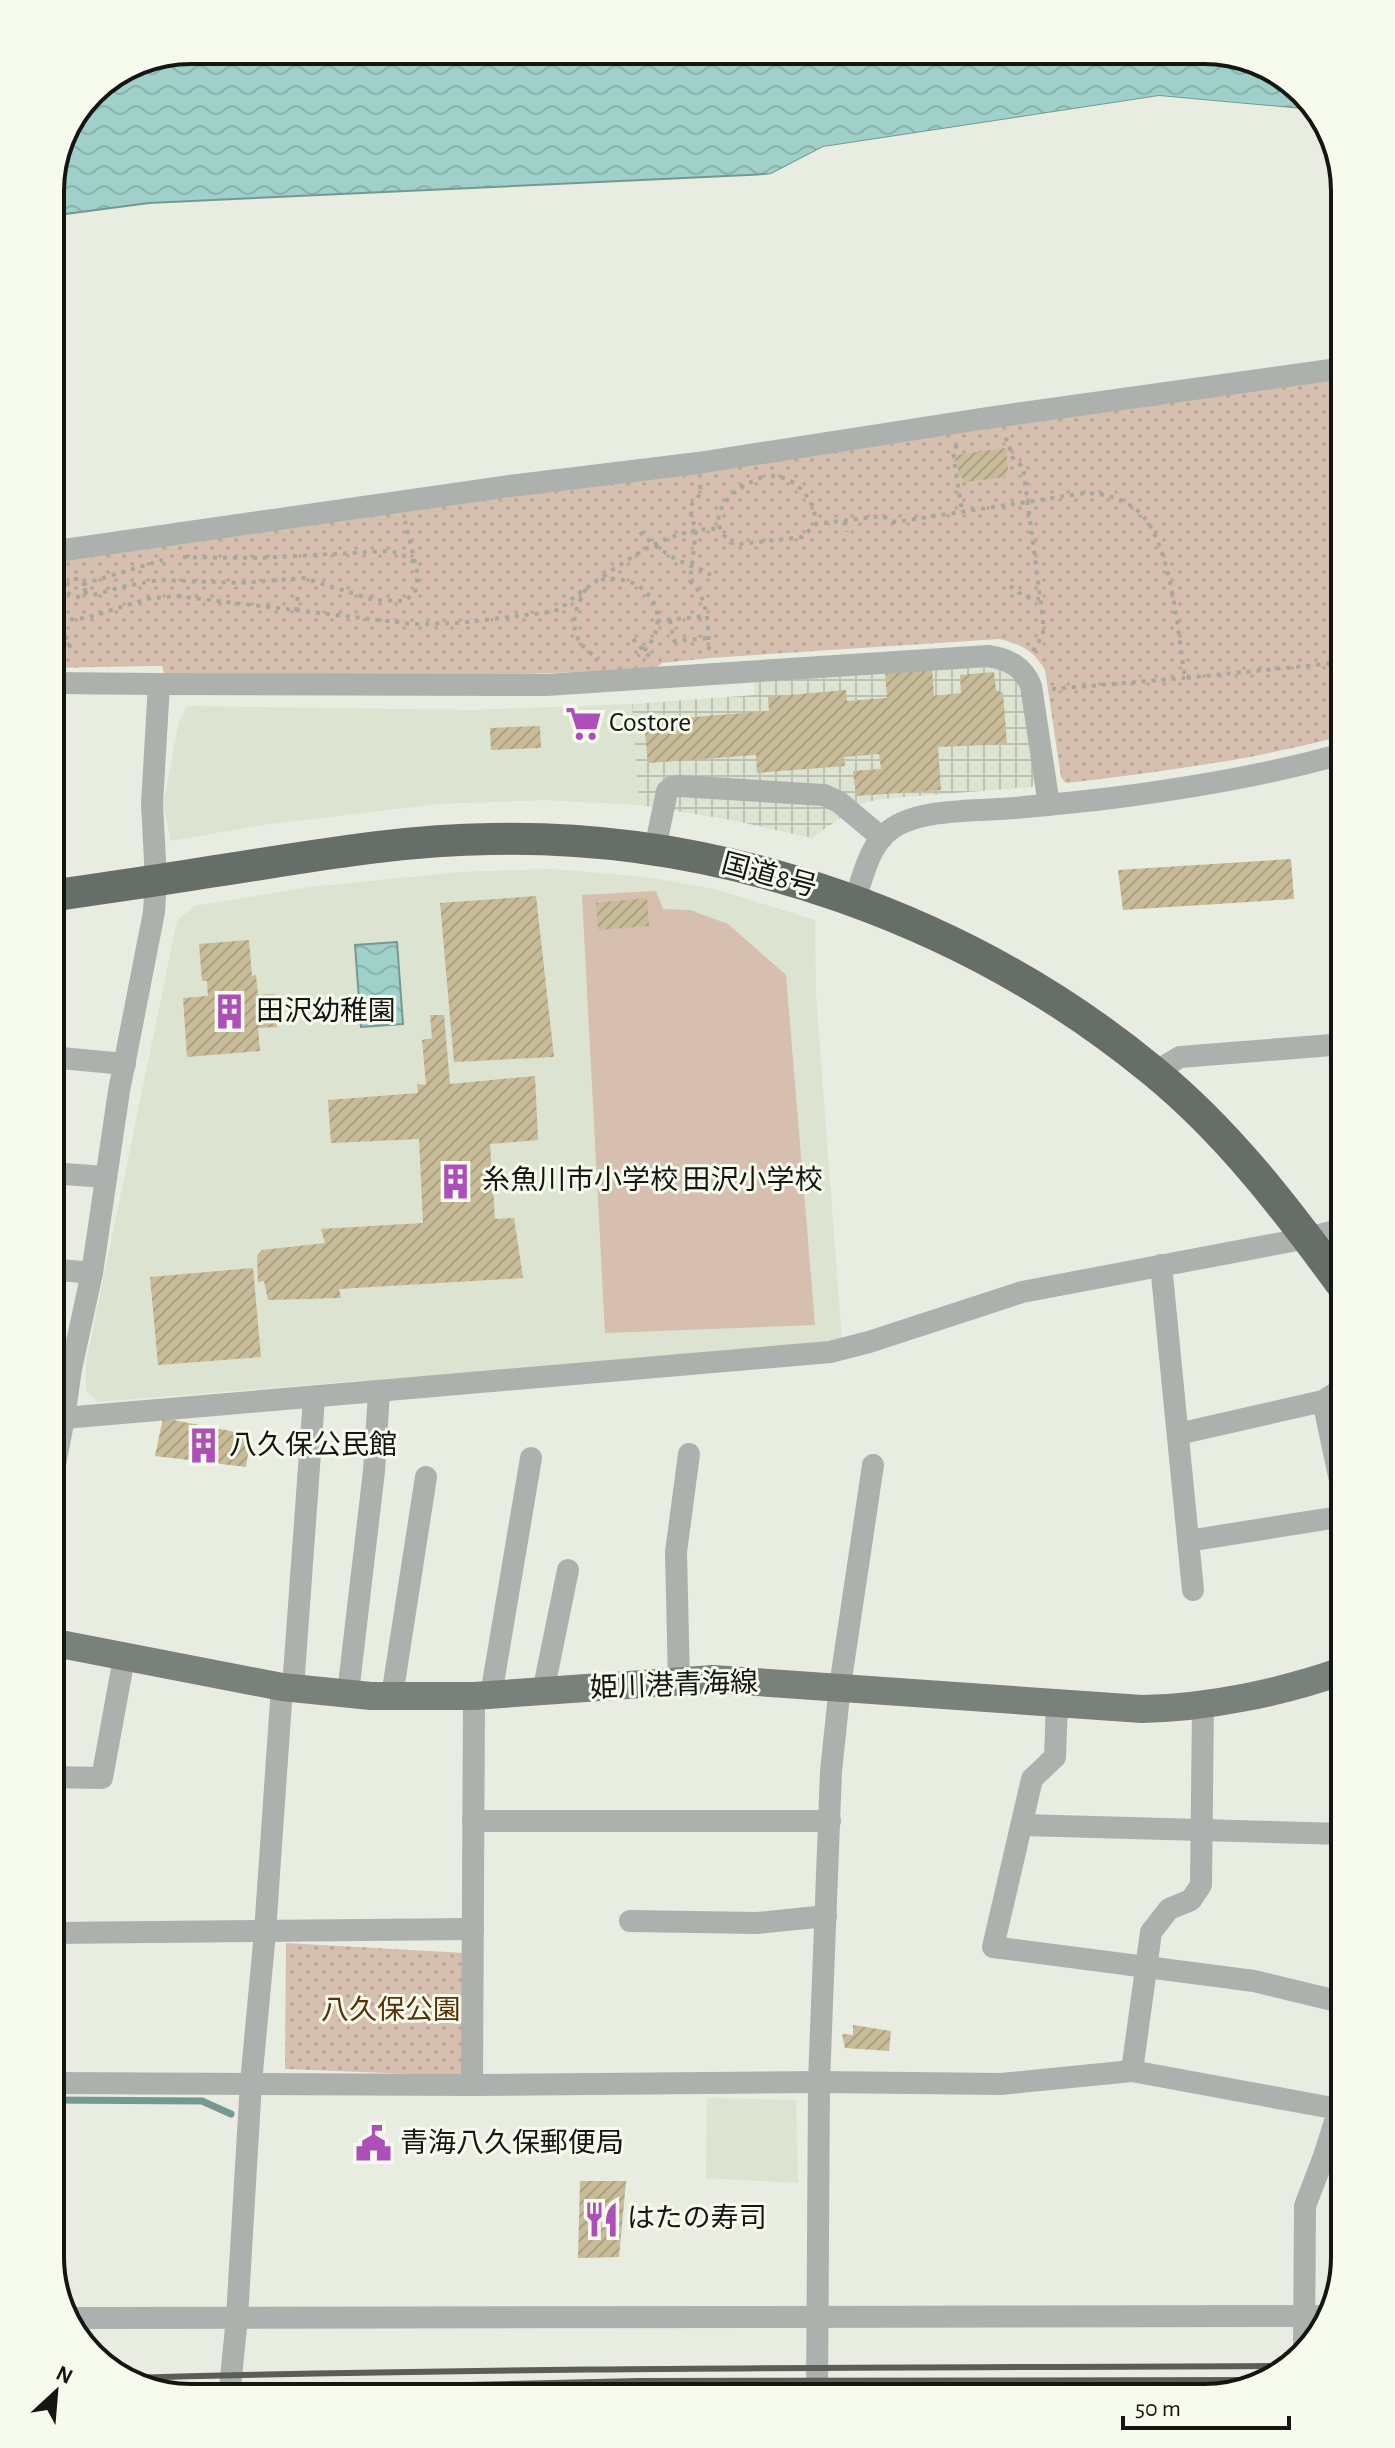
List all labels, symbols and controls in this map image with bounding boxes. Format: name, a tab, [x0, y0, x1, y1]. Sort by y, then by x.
supermarket icon: Costore	[564, 704, 602, 742]
place label: Costore	[609, 709, 691, 737]
street label: 国道8号	[718, 848, 820, 902]
building icon: 田沢幼稚園	[211, 993, 249, 1031]
place label: 田沢幼稚園	[256, 996, 396, 1026]
building icon: 糸魚川市小学校 田沢小学校	[437, 1162, 475, 1200]
place label: 糸魚川市小学校 田沢小学校	[482, 1165, 823, 1195]
building icon: 八久保公民館	[184, 1427, 222, 1465]
place label: 八久保公民館	[229, 1430, 397, 1460]
street label: 姫川港青海線	[589, 1667, 758, 1703]
park label: 八久保公園	[321, 1995, 461, 2025]
public building icon: 青海八久保郵便局	[355, 2125, 393, 2163]
place label: 青海八久保郵便局	[400, 2128, 624, 2158]
restaurant icon: はたの寿司	[582, 2200, 620, 2238]
place label: はたの寿司	[627, 2203, 766, 2233]
north arrow	[16, 2352, 96, 2432]
text: N	[53, 2362, 76, 2388]
scale bar	[1123, 2380, 1289, 2430]
text: 50 m	[1135, 2397, 1181, 2421]

